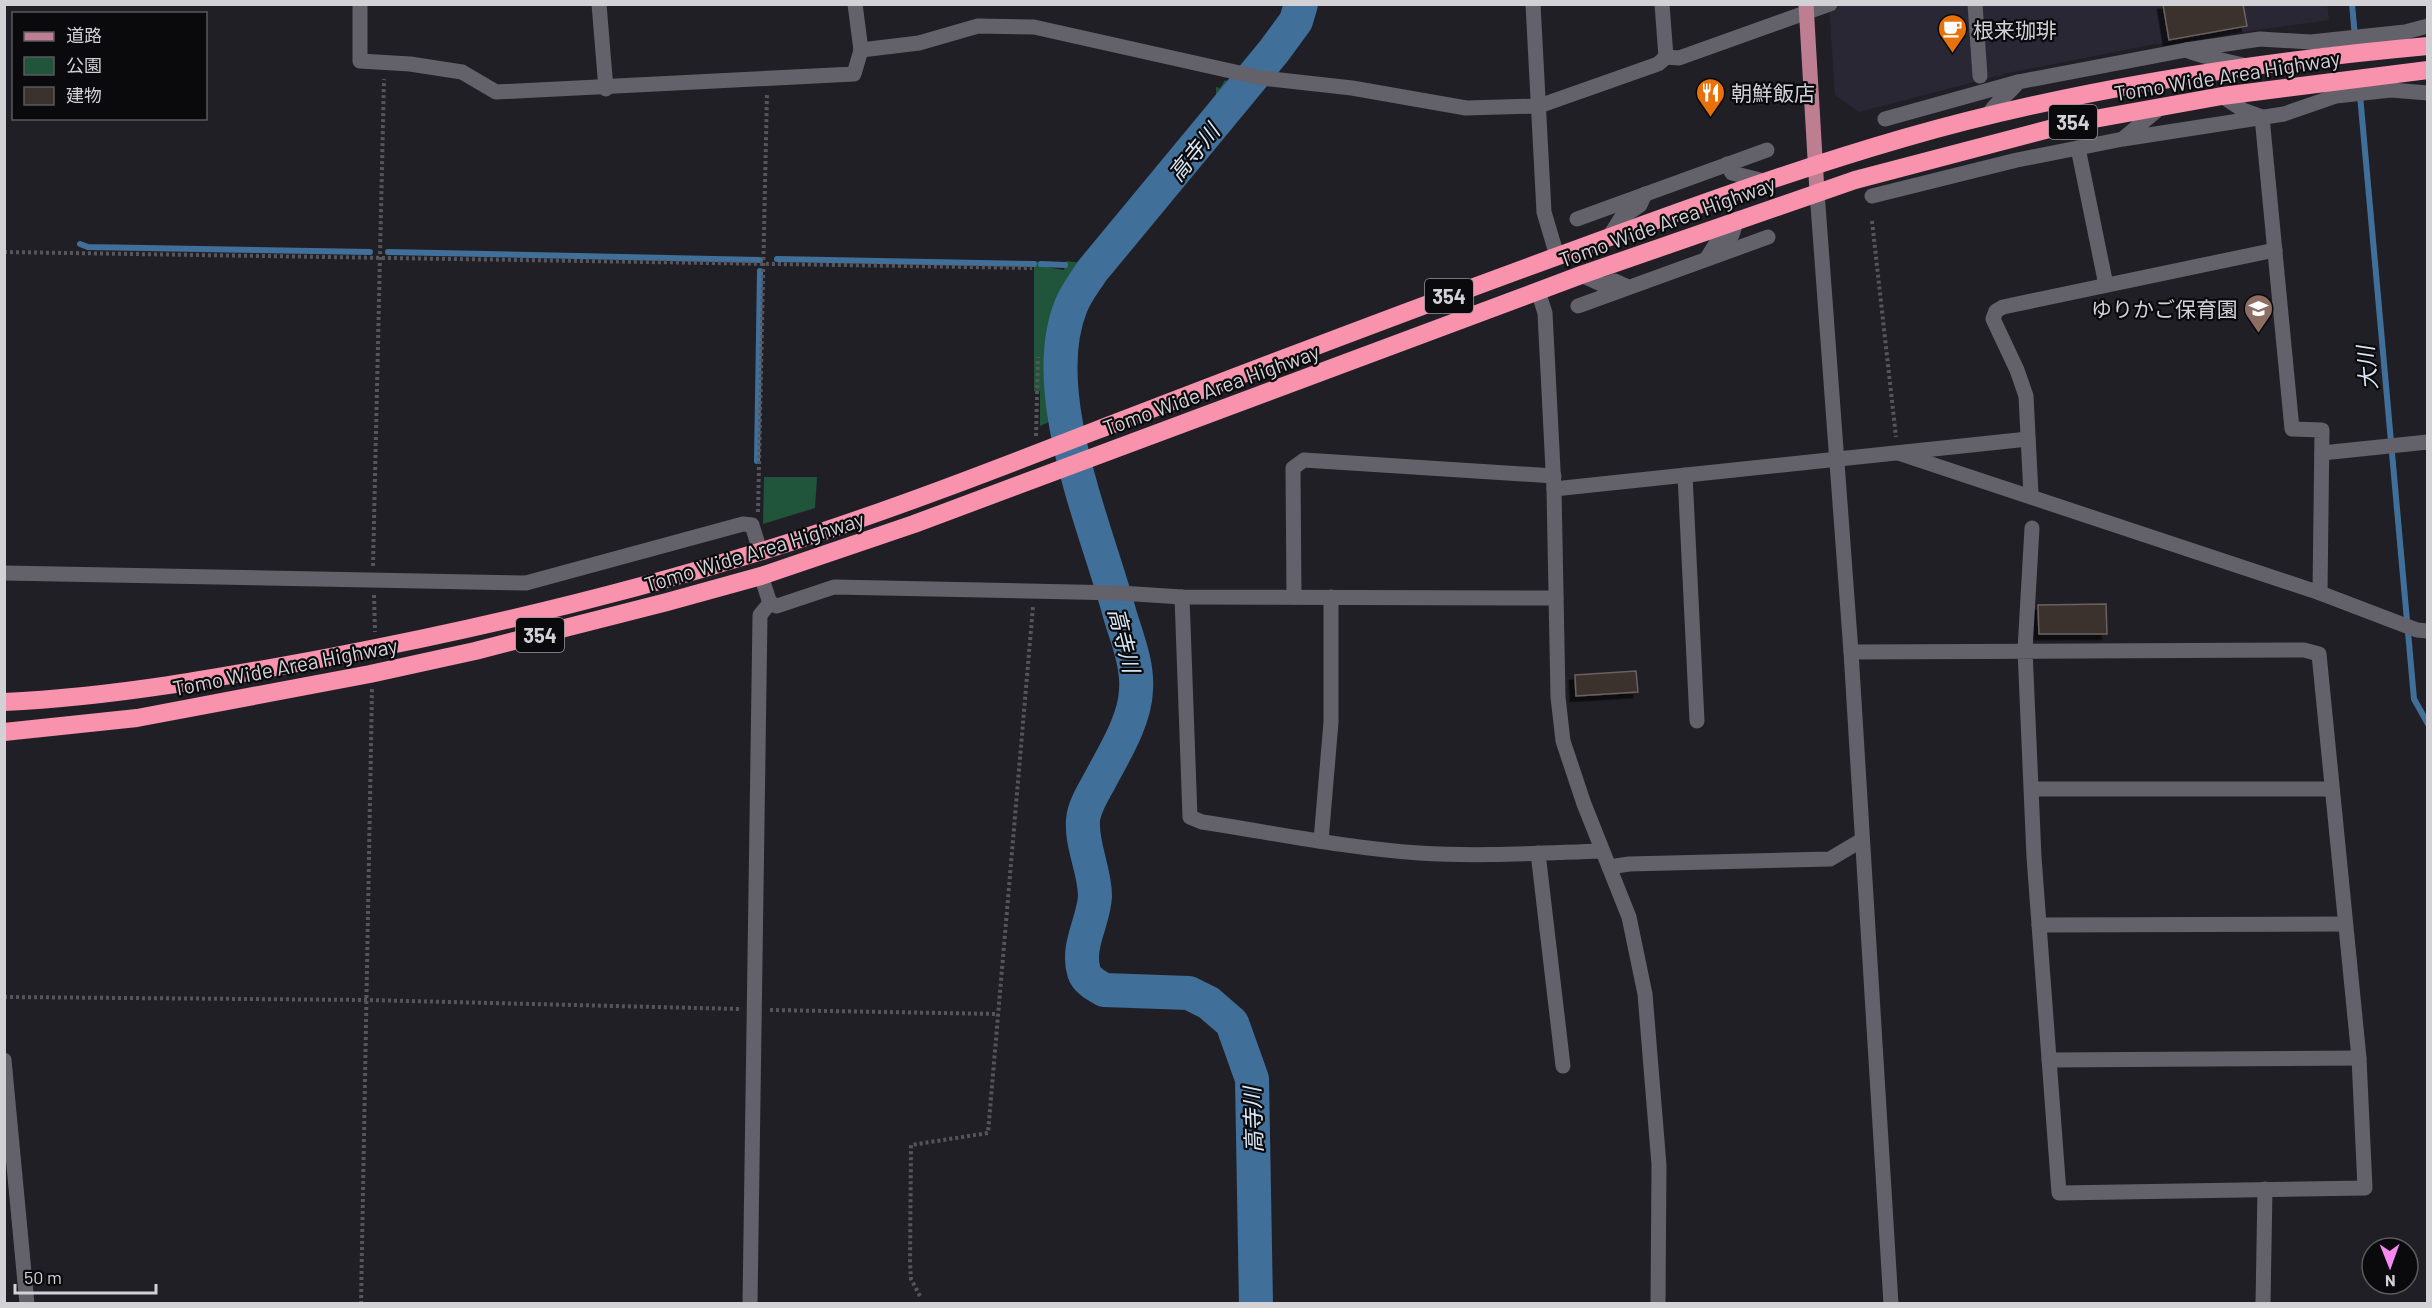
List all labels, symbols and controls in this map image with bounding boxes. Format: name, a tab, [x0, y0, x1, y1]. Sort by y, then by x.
legend	[12, 12, 207, 120]
cafe icon: 根来珈琲	[1936, 13, 1968, 55]
place label: 根来珈琲	[1973, 17, 2057, 42]
text: 道路	[66, 24, 102, 46]
street label: Tomo Wide Area Highway	[2112, 45, 2342, 105]
text: 公園	[66, 54, 102, 76]
restaurant icon: 朝鮮飯店	[1694, 76, 1726, 118]
place label: 朝鮮飯店	[1731, 80, 1815, 105]
text: 建物	[66, 84, 102, 106]
road number: 354	[2049, 105, 2097, 139]
water label: 高寺川	[1162, 117, 1225, 186]
street label: Tomo Wide Area Highway	[1555, 170, 1779, 272]
road number: 354	[1425, 279, 1473, 313]
school or university icon: ゆりかご保育園	[2243, 292, 2275, 334]
place label: ゆりかご保育園	[2091, 296, 2238, 321]
street label: Tomo Wide Area Highway	[1099, 338, 1323, 440]
water label: 大川	[2351, 343, 2381, 391]
street label: Tomo Wide Area Highway	[641, 506, 867, 596]
water label: 高寺川	[1104, 605, 1146, 677]
road number: 354	[516, 618, 564, 652]
street label: Tomo Wide Area Highway	[171, 632, 400, 700]
water label: 高寺川	[1238, 1085, 1266, 1153]
north arrow	[2360, 1236, 2420, 1296]
scale bar	[15, 1257, 156, 1295]
text: 50 m	[24, 1266, 62, 1288]
text: N	[2385, 1272, 2396, 1291]

